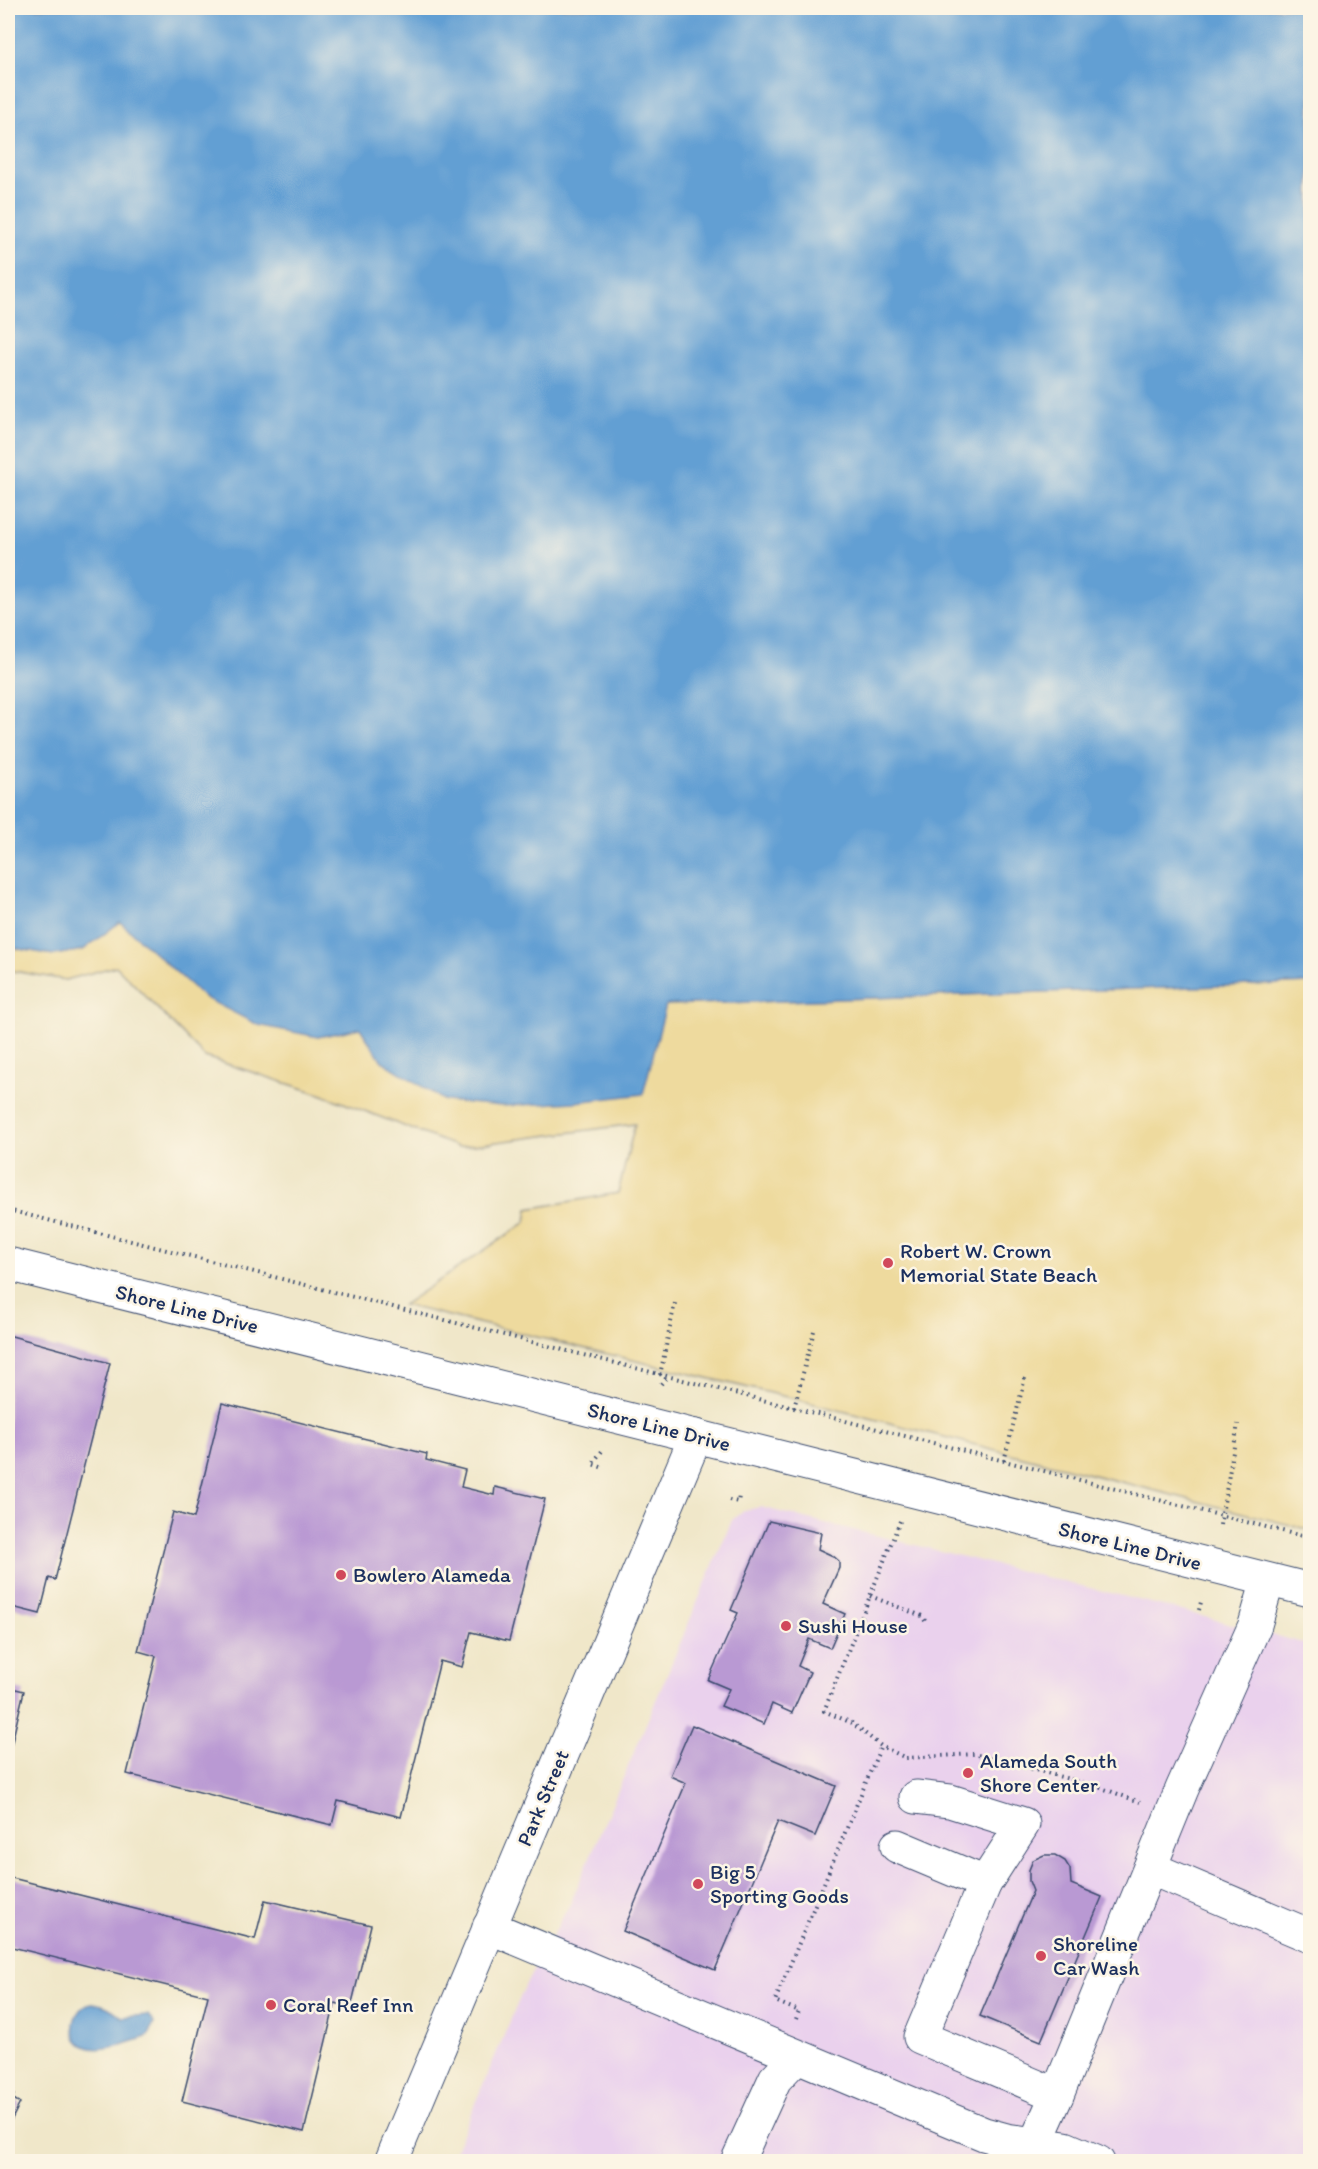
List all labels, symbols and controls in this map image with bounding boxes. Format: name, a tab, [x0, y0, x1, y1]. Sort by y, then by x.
place label: Robert W. Crown Memorial State Beach	[900, 1238, 1098, 1287]
marker: Robert W. Crown Memorial State Beach	[881, 1256, 895, 1270]
street label: Shore Line Drive	[113, 1279, 261, 1338]
street label: Shore Line Drive	[585, 1397, 733, 1456]
street label: Shore Line Drive	[1056, 1516, 1204, 1575]
place label: Bowlero Alameda	[353, 1562, 511, 1587]
marker: Bowlero Alameda	[334, 1568, 348, 1582]
place label: Sushi House	[798, 1613, 908, 1638]
marker: Sushi House	[779, 1619, 793, 1633]
street label: Park Street	[511, 1746, 574, 1850]
place label: Alameda South Shore Center	[980, 1748, 1117, 1797]
marker: Alameda South Shore Center	[961, 1766, 975, 1780]
place label: Big 5 Sporting Goods	[710, 1859, 849, 1908]
marker: Big 5 Sporting Goods	[691, 1877, 705, 1891]
place label: Shoreline Car Wash	[1053, 1931, 1139, 1980]
marker: Shoreline Car Wash	[1034, 1949, 1048, 1963]
place label: Coral Reef Inn	[283, 1992, 413, 2017]
marker: Coral Reef Inn	[264, 1998, 278, 2012]

